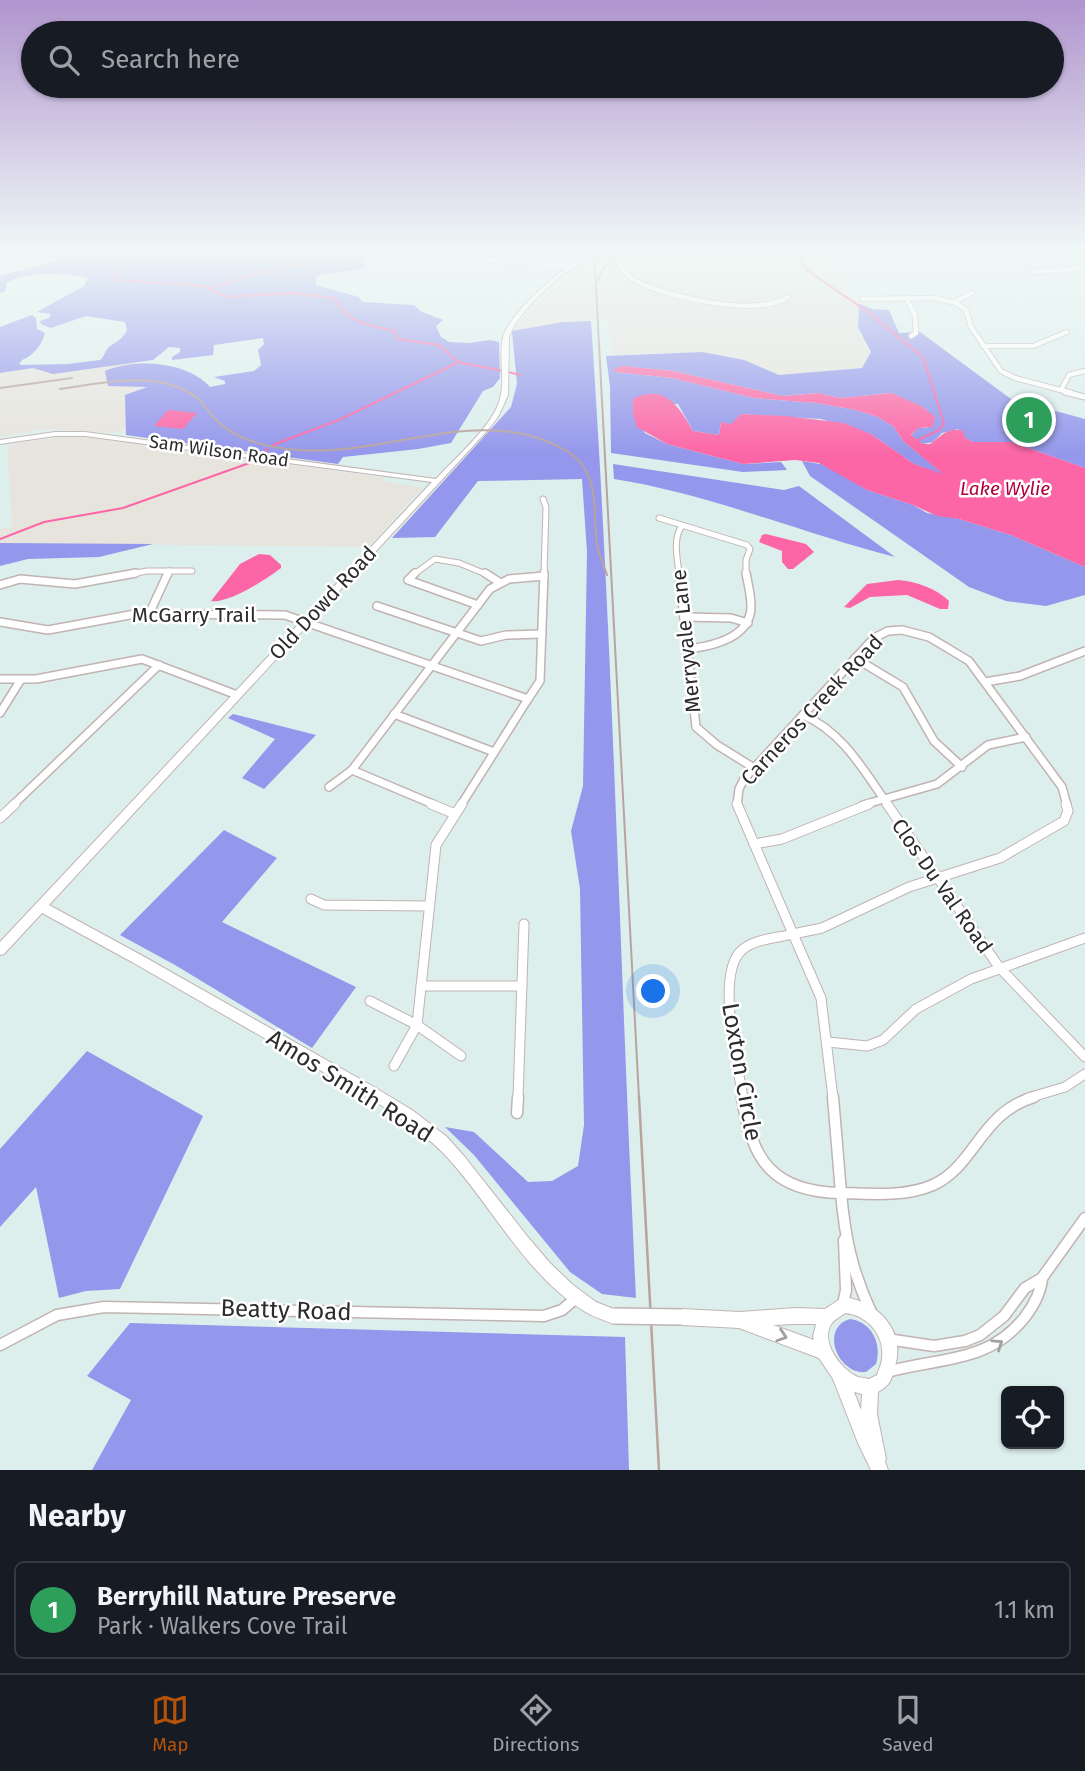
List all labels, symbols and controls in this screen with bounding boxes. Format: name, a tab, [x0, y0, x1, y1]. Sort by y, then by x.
search box	[21, 21, 1064, 98]
icon: search	[45, 41, 83, 79]
text: Search here	[101, 44, 240, 75]
pin: 1	[1006, 394, 1052, 446]
street label: Sam Wilson Road	[148, 430, 290, 472]
water label: Lake Wylie	[960, 477, 1050, 500]
street label: Old Dowd Road	[264, 541, 382, 665]
street label: Merryvale Lane	[666, 568, 706, 714]
street label: McGarry Trail	[132, 602, 256, 628]
street label: Carneros Creek Road	[735, 629, 889, 791]
street label: Clos Du Val Road	[886, 814, 998, 958]
your location	[636, 974, 670, 1008]
street label: Loxton Circle	[716, 1001, 768, 1143]
street label: Amos Smith Road	[262, 1024, 438, 1148]
street label: Beatty Road	[220, 1294, 352, 1326]
one-way arrow	[776, 1327, 788, 1342]
one-way arrow	[991, 1339, 1004, 1352]
map controls	[1001, 1386, 1064, 1449]
button: locate	[1001, 1386, 1064, 1449]
text: Nearby	[28, 1498, 126, 1534]
text: Berryhill Nature Preserve	[97, 1581, 396, 1612]
text: 1	[48, 1596, 58, 1624]
text: 1.1 km	[994, 1596, 1055, 1624]
text: Park · Walkers Cove Trail	[97, 1612, 347, 1640]
tab: Map	[151, 1691, 189, 1756]
tab: Directions	[492, 1691, 579, 1756]
tab: Saved	[882, 1691, 934, 1756]

